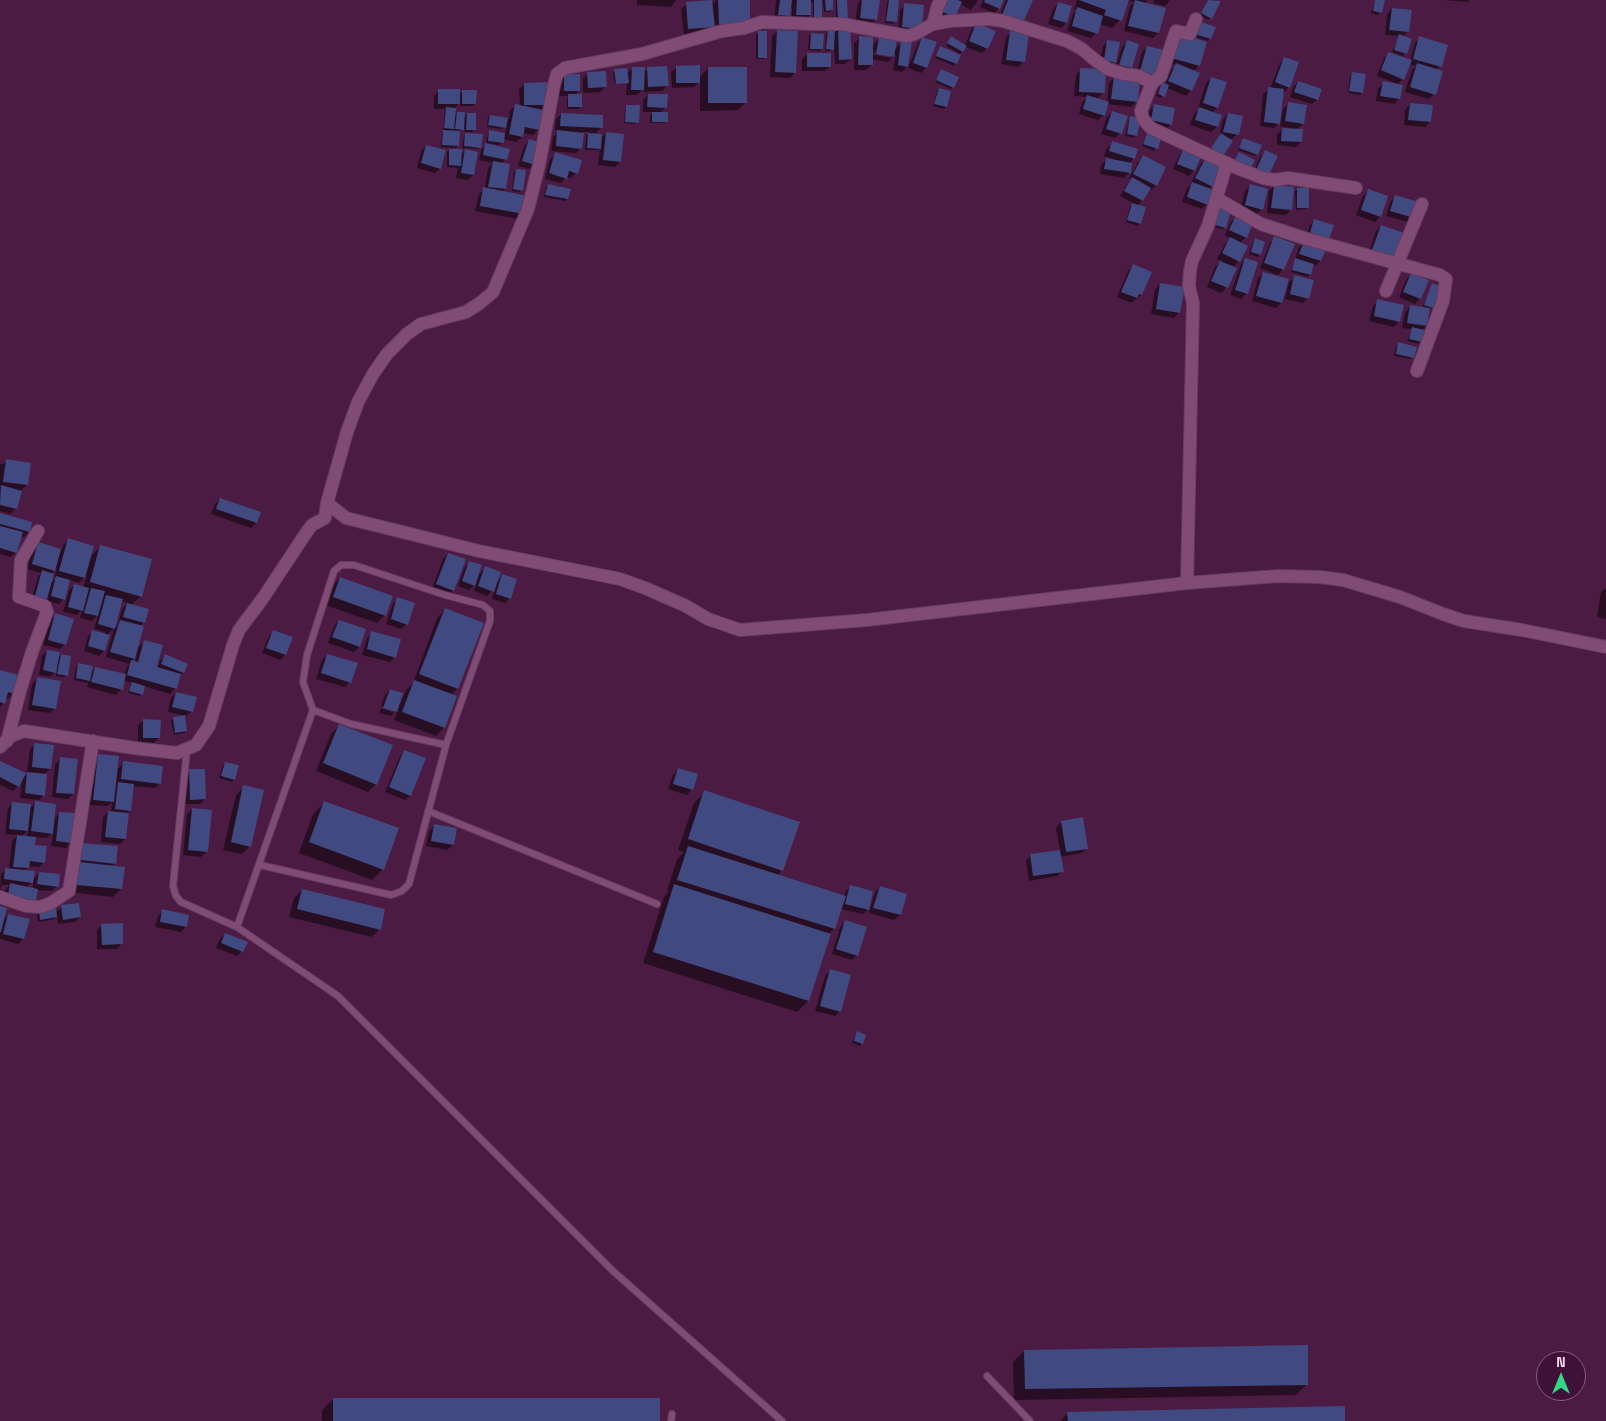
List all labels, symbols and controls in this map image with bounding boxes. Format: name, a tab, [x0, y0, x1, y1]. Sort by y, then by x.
north arrow	[1536, 1351, 1586, 1401]
text: N	[1556, 1353, 1566, 1371]

